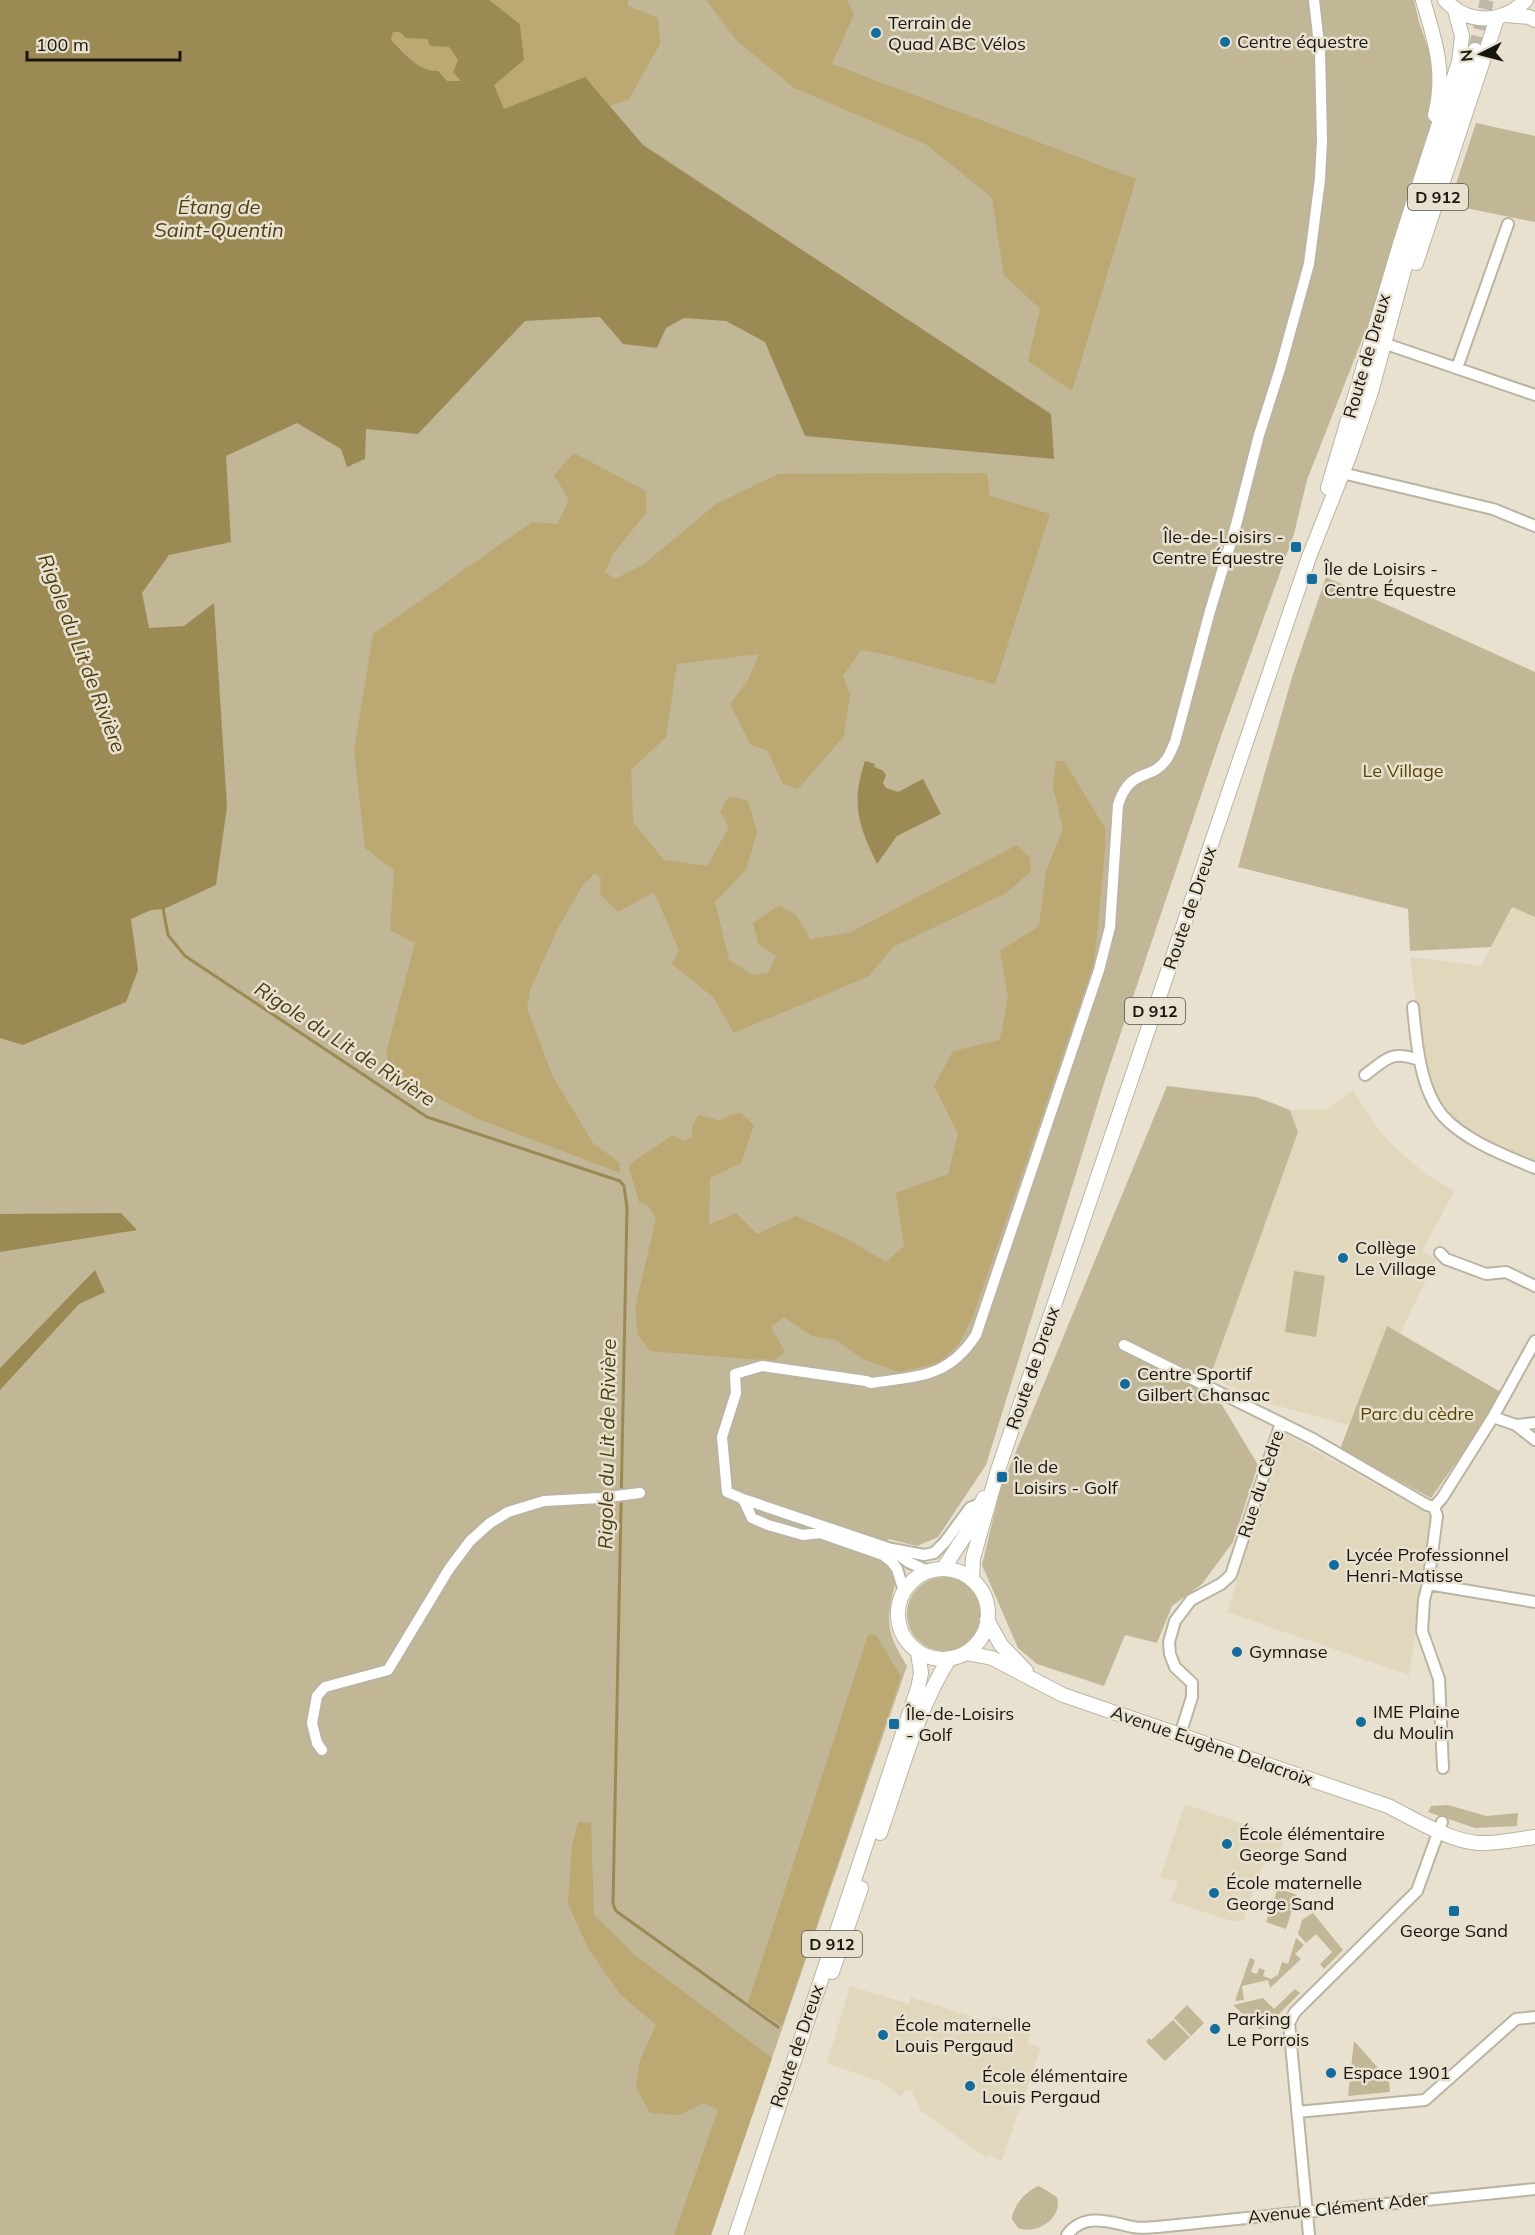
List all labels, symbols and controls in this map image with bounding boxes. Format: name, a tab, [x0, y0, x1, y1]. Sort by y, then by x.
place label: Terrain de Quad ABC Vélos	[888, 11, 1026, 55]
scale bar	[27, 24, 180, 62]
north arrow	[1451, 24, 1511, 84]
marker: Terrain de Quad ABC Vélos	[869, 26, 883, 40]
place label: Centre équestre	[1237, 30, 1368, 53]
text: 100 m	[36, 33, 89, 56]
marker: Centre équestre	[1218, 35, 1232, 49]
text: N	[1456, 49, 1477, 63]
road number: D 912	[1408, 184, 1468, 210]
water label: Étang de Saint-Quentin	[154, 194, 284, 242]
street label: Route de Dreux	[1338, 291, 1395, 421]
place label: Île-de-Loisirs - Centre Équestre	[1152, 525, 1284, 569]
marker: Île-de-Loisirs - Centre Équestre	[1289, 540, 1303, 554]
water label: Rigole du Lit de Rivière	[33, 550, 132, 756]
place label: Île de Loisirs - Centre Équestre	[1323, 557, 1456, 601]
marker: Île de Loisirs - Centre Équestre	[1305, 572, 1319, 586]
park label: Le Village	[1362, 759, 1444, 782]
street label: Route de Dreux	[1158, 843, 1221, 972]
water label: Rigole du Lit de Rivière	[250, 976, 440, 1111]
road number: D 912	[1125, 998, 1185, 1024]
place label: Collège Le Village	[1355, 1236, 1436, 1280]
marker: Collège Le Village	[1336, 1251, 1350, 1265]
street label: Route de Dreux	[1001, 1303, 1064, 1432]
water label: Rigole du Lit de Rivière	[592, 1338, 621, 1549]
place label: Centre Sportif Gilbert Chansac	[1137, 1362, 1270, 1406]
marker: Centre Sportif Gilbert Chansac	[1118, 1377, 1132, 1391]
park label: Parc du cèdre	[1360, 1402, 1474, 1425]
street label: Rue du Cèdre	[1232, 1427, 1289, 1541]
place label: Île de Loisirs - Golf	[1013, 1455, 1119, 1499]
marker: Île de Loisirs - Golf	[995, 1470, 1009, 1484]
place label: Lycée Professionnel Henri-Matisse	[1346, 1543, 1509, 1587]
marker: Lycée Professionnel Henri-Matisse	[1327, 1558, 1341, 1572]
place label: Gymnase	[1249, 1640, 1328, 1663]
marker: Gymnase	[1230, 1645, 1244, 1659]
street label: Avenue Eugène Delacroix	[1108, 1700, 1316, 1791]
place label: IME Plaine du Moulin	[1373, 1700, 1460, 1744]
place label: Île-de-Loisirs - Golf	[905, 1702, 1014, 1746]
marker: IME Plaine du Moulin	[1354, 1715, 1368, 1729]
marker: Île-de-Loisirs - Golf	[887, 1717, 901, 1731]
place label: École élémentaire George Sand	[1239, 1822, 1385, 1866]
marker: École élémentaire George Sand	[1220, 1837, 1234, 1851]
place label: École maternelle George Sand	[1226, 1871, 1362, 1915]
marker: École maternelle George Sand	[1207, 1886, 1221, 1900]
marker: George Sand	[1447, 1904, 1461, 1918]
place label: George Sand	[1400, 1919, 1508, 1942]
road number: D 912	[802, 1931, 862, 1957]
street label: Route de Dreux	[765, 1981, 828, 2110]
place label: Parking Le Porrois	[1227, 2007, 1309, 2051]
place label: École maternelle Louis Pergaud	[895, 2013, 1031, 2057]
marker: Parking Le Porrois	[1208, 2022, 1222, 2036]
marker: École maternelle Louis Pergaud	[876, 2028, 890, 2042]
place label: Espace 1901	[1343, 2061, 1450, 2084]
place label: École élémentaire Louis Pergaud	[982, 2064, 1128, 2108]
marker: Espace 1901	[1324, 2066, 1338, 2080]
marker: École élémentaire Louis Pergaud	[963, 2079, 977, 2093]
street label: Avenue Clément Ader	[1247, 2187, 1430, 2228]

